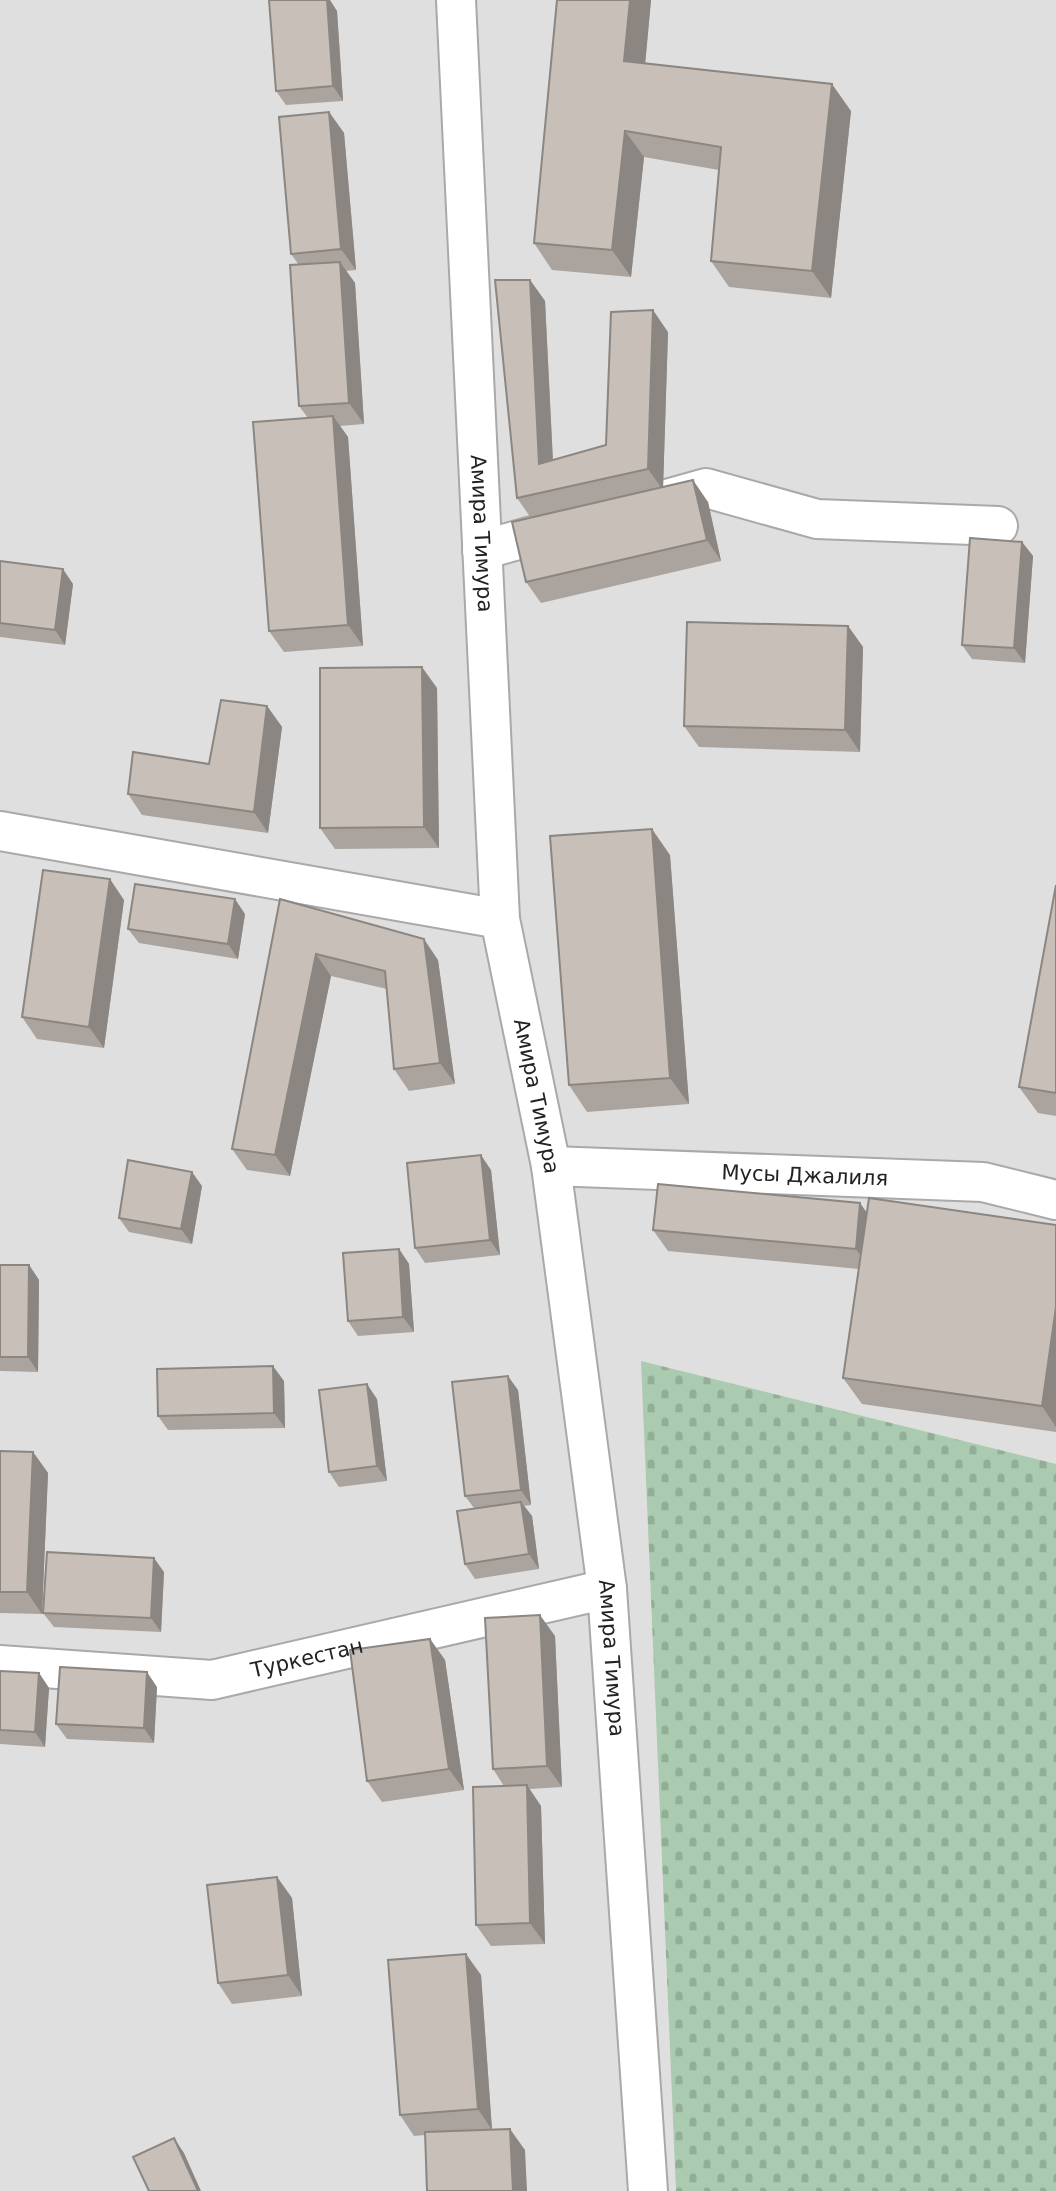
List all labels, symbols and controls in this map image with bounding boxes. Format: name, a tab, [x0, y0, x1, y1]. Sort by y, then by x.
street label: Амира Тимура	[466, 454, 497, 613]
street label: Амира Тимура	[509, 1017, 564, 1175]
street label: Мусы Джалиля	[721, 1160, 889, 1190]
street label: Амира Тимура	[594, 1578, 629, 1737]
street label: Туркестан	[247, 1634, 366, 1683]

